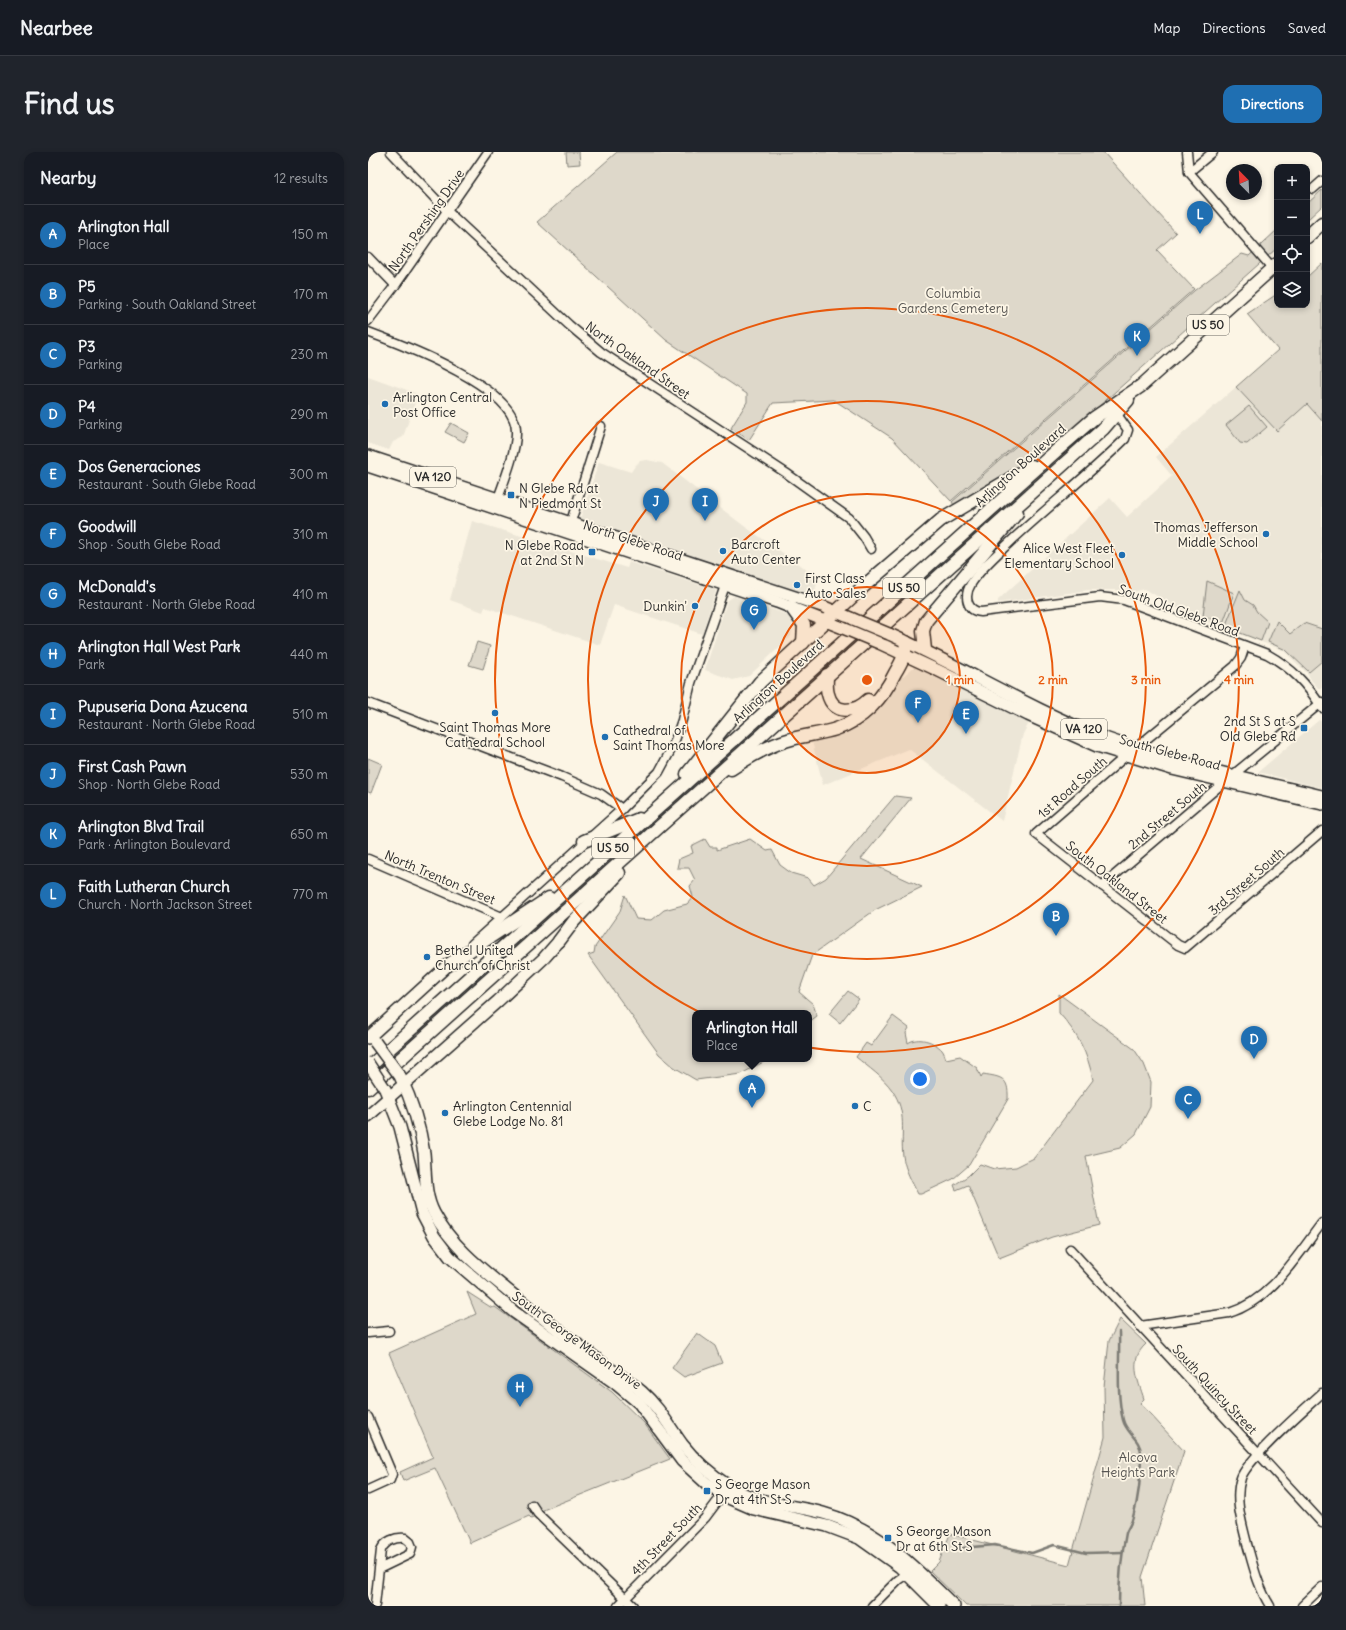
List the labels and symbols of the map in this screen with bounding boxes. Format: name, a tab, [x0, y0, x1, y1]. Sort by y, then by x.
north arrow	[1226, 164, 1262, 200]
street label: North Pershing Drive	[385, 166, 468, 275]
pin: L	[1187, 201, 1213, 234]
park label: Columbia Gardens Cemetery	[898, 285, 1008, 317]
road number: US 50	[1187, 315, 1229, 335]
street label: North Oakland Street	[582, 318, 694, 403]
pin: K	[1124, 323, 1150, 356]
place label: Arlington Central Post Office	[393, 389, 492, 421]
marker: Arlington Central Post Office	[380, 399, 390, 409]
street label: Arlington Boulevard	[971, 420, 1070, 511]
road number: VA 120	[410, 467, 456, 487]
place label: N Glebe Rd at N Piedmont St	[519, 480, 602, 512]
pin: J	[643, 488, 669, 521]
pin: I	[692, 488, 718, 521]
marker: N Glebe Rd at N Piedmont St	[506, 490, 516, 500]
street label: North Glebe Road	[581, 516, 685, 565]
place label: Thomas Jefferson Middle School	[1154, 519, 1258, 551]
marker: Thomas Jefferson Middle School	[1261, 529, 1271, 539]
place label: Barcroft Auto Center	[731, 536, 802, 568]
place label: N Glebe Road at 2nd St N	[505, 537, 584, 569]
place label: Alice West Fleet Elementary School	[1004, 540, 1115, 572]
marker: Barcroft Auto Center	[718, 546, 728, 556]
marker: N Glebe Road at 2nd St N	[587, 547, 597, 557]
marker: Alice West Fleet Elementary School	[1117, 550, 1127, 560]
place label: First Class Auto Sales	[805, 570, 866, 602]
road number: US 50	[883, 578, 925, 598]
marker: First Class Auto Sales	[792, 580, 802, 590]
street label: South Old Glebe Road	[1116, 581, 1242, 640]
pin: G	[741, 597, 767, 630]
place label: Dunkin'	[643, 598, 687, 615]
marker: Dunkin'	[690, 601, 700, 611]
street label: Arlington Boulevard	[729, 636, 828, 727]
text: 1 min	[946, 672, 974, 687]
text: 2 min	[1038, 672, 1068, 687]
text: 3 min	[1131, 672, 1161, 687]
text: 4 min	[1224, 672, 1254, 687]
centre of rings	[860, 673, 874, 687]
pin: F	[905, 690, 931, 723]
pin: E	[953, 701, 979, 734]
marker: Saint Thomas More Cathedral School	[490, 708, 500, 718]
place label: 2nd St S at S Old Glebe Rd	[1220, 713, 1296, 745]
place label: Saint Thomas More Cathedral School	[439, 719, 551, 751]
road number: VA 120	[1061, 719, 1107, 739]
place label: Cathedral of Saint Thomas More	[613, 722, 725, 754]
marker: 2nd St S at S Old Glebe Rd	[1299, 723, 1309, 733]
street label: South Glebe Road	[1117, 731, 1223, 774]
marker: Cathedral of Saint Thomas More	[600, 732, 610, 742]
street label: 1st Road South	[1034, 752, 1111, 822]
street label: 2nd Street South	[1125, 777, 1210, 853]
street label: South Oakland Street	[1062, 837, 1171, 928]
road number: US 50	[592, 838, 634, 858]
street label: 3rd Street South	[1205, 843, 1288, 919]
street label: North Trenton Street	[382, 846, 498, 909]
pin: B	[1043, 903, 1069, 936]
place label: Bethel United Church of Christ	[435, 942, 531, 974]
marker: Bethel United Church of Christ	[422, 952, 432, 962]
pin: D	[1241, 1026, 1267, 1059]
your location	[910, 1069, 930, 1089]
pin: A	[739, 1075, 765, 1108]
pin: C	[1175, 1086, 1201, 1119]
place label: Arlington Centennial Glebe Lodge No. 81	[453, 1098, 572, 1130]
place label: C	[863, 1098, 872, 1115]
marker: C	[850, 1101, 860, 1111]
marker: Arlington Centennial Glebe Lodge No. 81	[440, 1108, 450, 1118]
street label: South George Mason Drive	[509, 1288, 645, 1393]
street label: South Quincy Street	[1169, 1341, 1261, 1438]
pin: H	[507, 1374, 533, 1407]
park label: Alcova Heights Park	[1101, 1449, 1175, 1481]
place label: S George Mason Dr at 4th St S	[715, 1476, 811, 1508]
marker: S George Mason Dr at 4th St S	[702, 1486, 712, 1496]
street label: 4th Street South	[627, 1499, 706, 1579]
place label: S George Mason Dr at 6th St S	[896, 1523, 992, 1555]
marker: S George Mason Dr at 6th St S	[883, 1533, 893, 1543]

